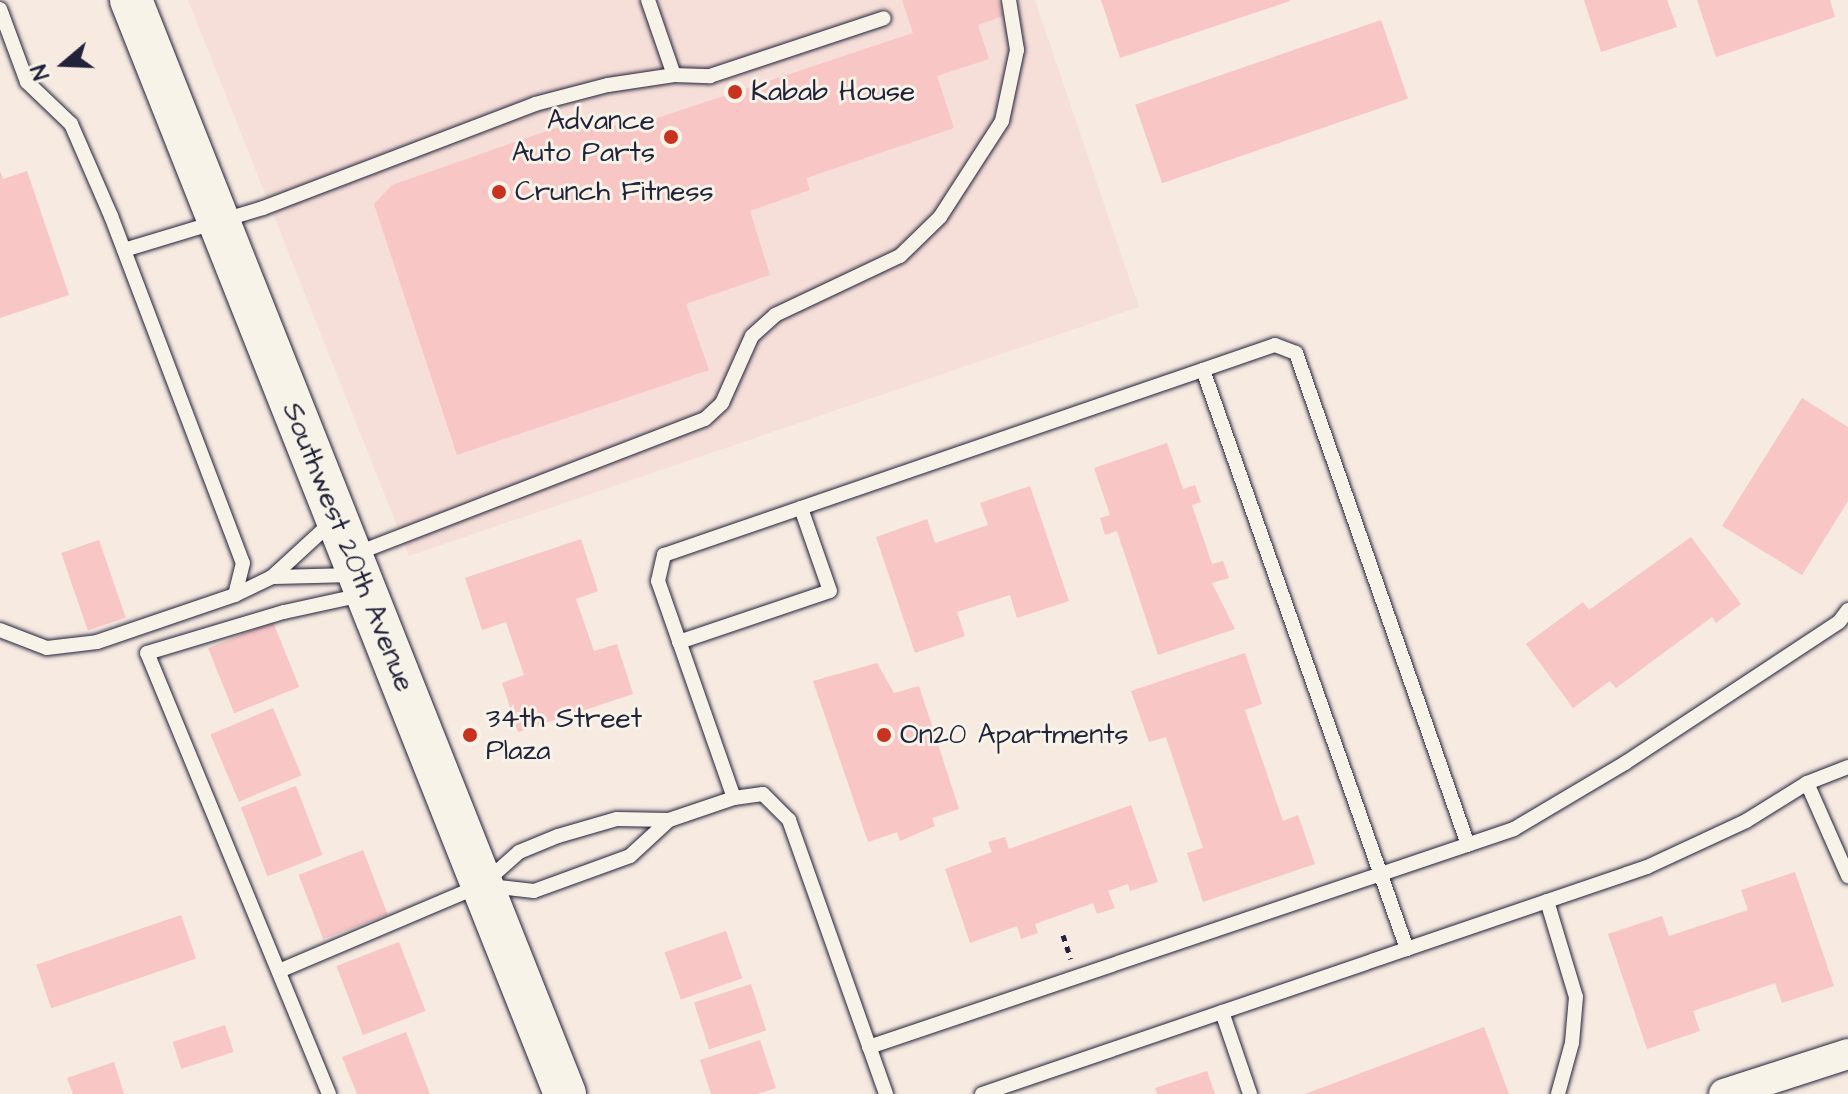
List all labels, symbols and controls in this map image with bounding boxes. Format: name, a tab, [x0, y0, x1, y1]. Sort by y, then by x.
north arrow	[24, 24, 104, 104]
text: N	[24, 60, 58, 84]
place label: Kabab House	[751, 75, 915, 109]
marker: Kabab House	[726, 83, 744, 101]
place label: Advance Auto Parts	[512, 104, 655, 170]
marker: Advance Auto Parts	[662, 128, 680, 146]
place label: Crunch Fitness	[515, 175, 713, 209]
marker: Crunch Fitness	[490, 183, 508, 201]
street label: Southwest 20th Avenue	[275, 398, 421, 696]
place label: 34th Street Plaza	[486, 702, 642, 768]
place label: On20 Apartments	[900, 718, 1129, 752]
marker: 34th Street Plaza	[461, 726, 479, 744]
marker: On20 Apartments	[875, 726, 893, 744]

